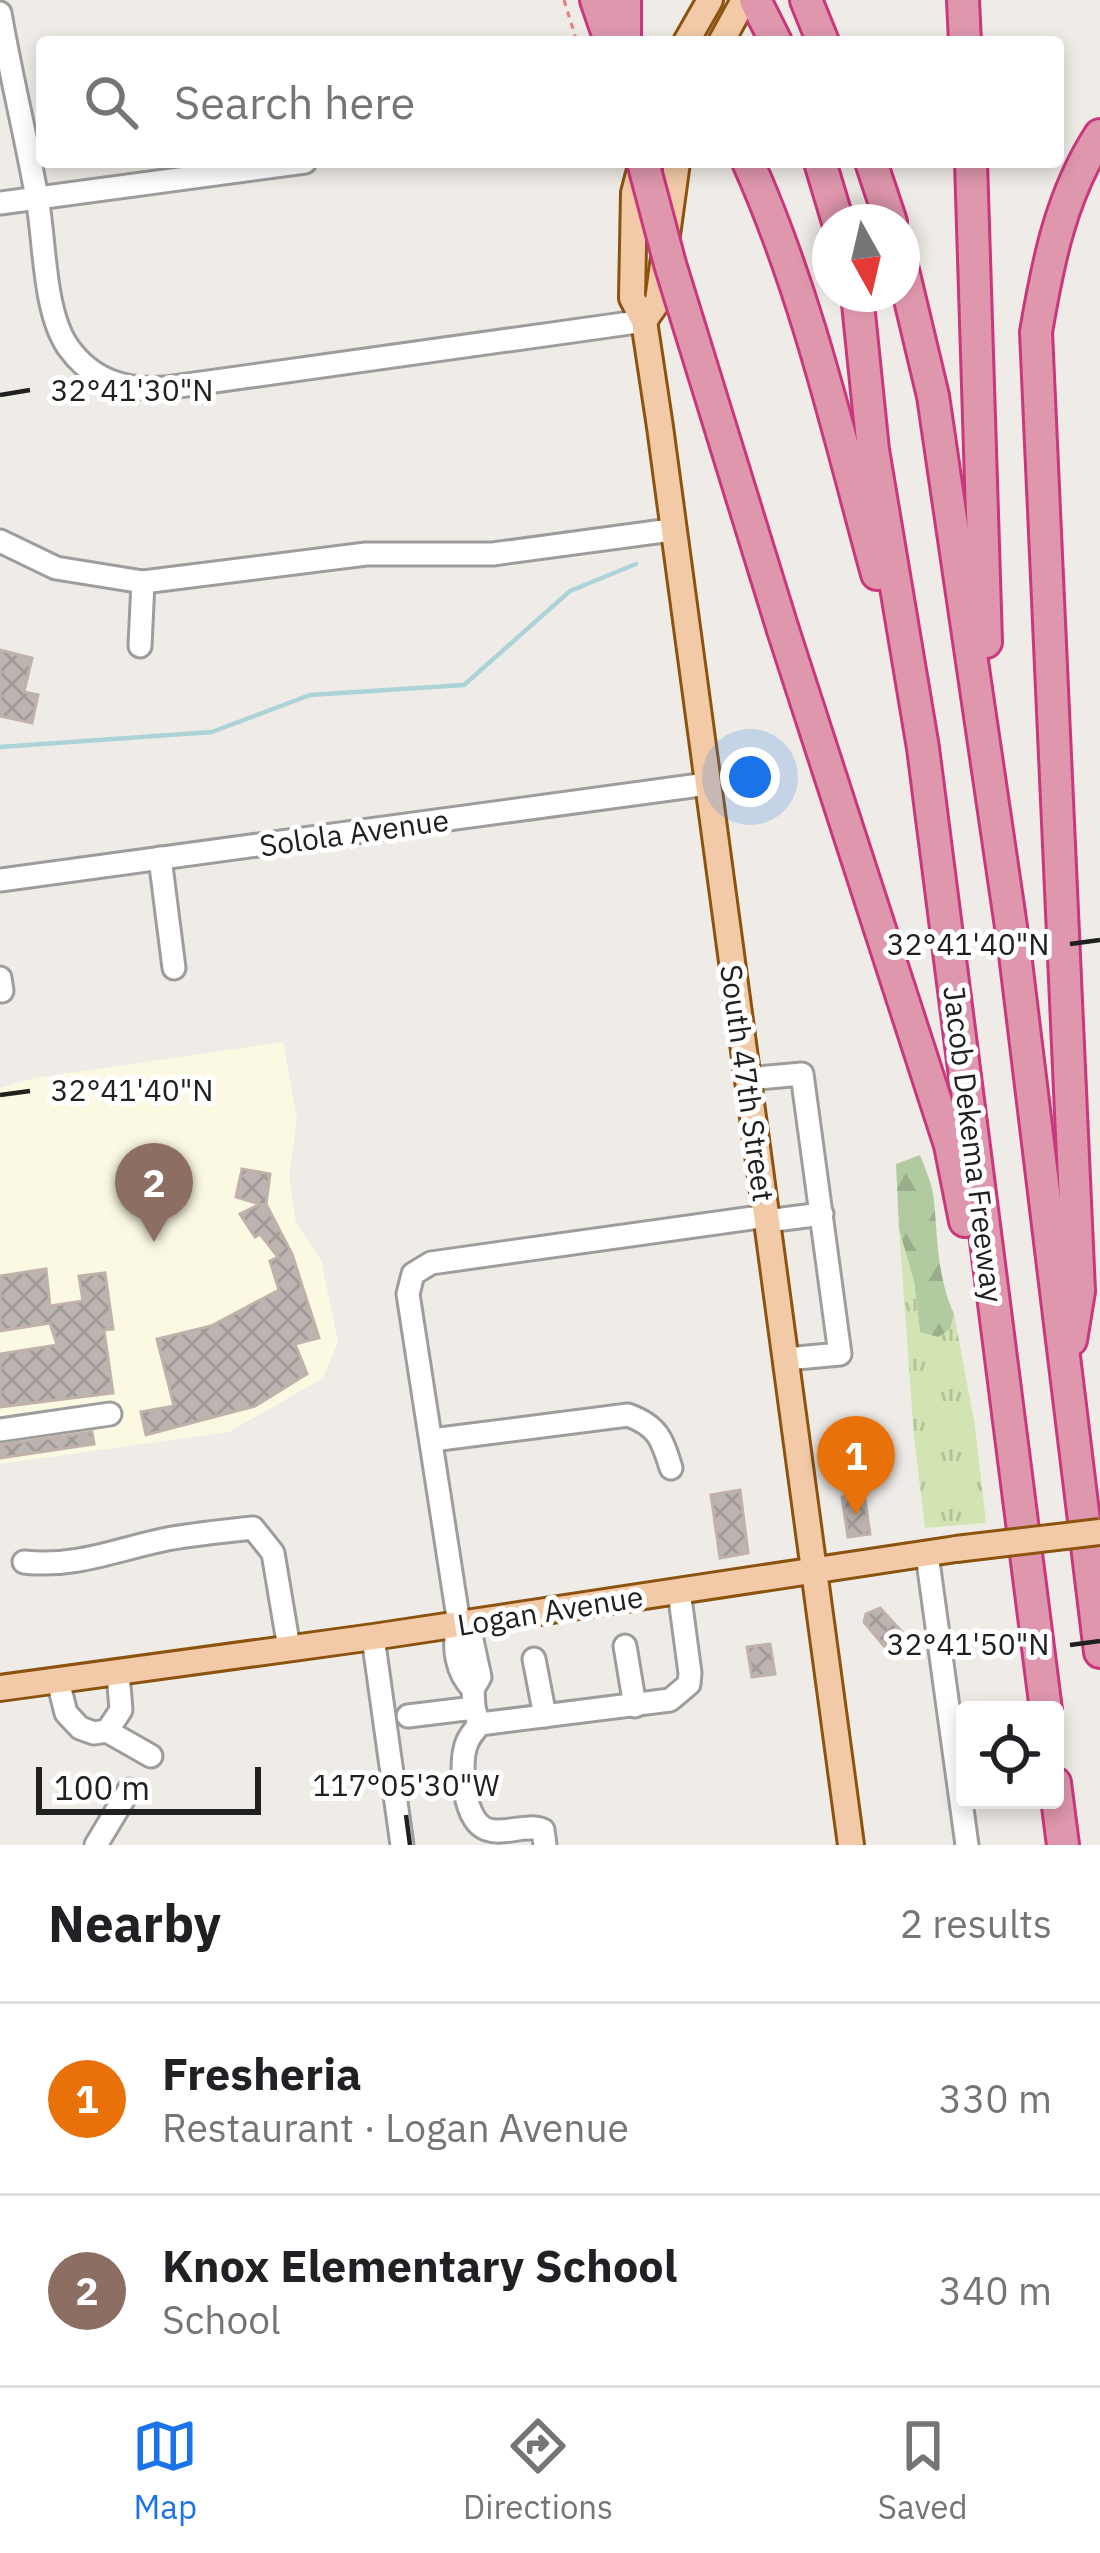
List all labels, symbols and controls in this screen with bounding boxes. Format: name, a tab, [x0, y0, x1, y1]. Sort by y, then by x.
search box	[36, 36, 1064, 168]
icon: search	[78, 69, 144, 135]
text: Search here	[174, 73, 415, 131]
north arrow	[812, 204, 920, 312]
text: 32°41'30"N	[50, 370, 214, 409]
your location	[720, 747, 780, 807]
street label: Solola Avenue	[257, 799, 451, 865]
text: 32°41'40"N	[886, 924, 1050, 963]
street label: South 47th Street	[712, 962, 784, 1204]
street label: Jacob Dekema Freeway	[935, 984, 1013, 1305]
text: 32°41'40"N	[50, 1070, 214, 1109]
pin: 2	[115, 1143, 193, 1242]
pin: 1	[817, 1416, 895, 1515]
street label: Logan Avenue	[454, 1576, 646, 1644]
text: 32°41'50"N	[886, 1624, 1050, 1663]
map controls	[956, 1701, 1064, 1809]
button: locate	[956, 1701, 1064, 1809]
scale bar	[36, 1761, 261, 1814]
text: 117°05'30"W	[312, 1765, 500, 1804]
text: 100 m	[54, 1766, 150, 1809]
text: Nearby	[48, 1890, 221, 1956]
text: 2 results	[900, 1898, 1052, 1949]
text: Fresheria	[162, 2044, 362, 2102]
text: 1	[75, 2073, 99, 2124]
text: 330 m	[939, 2073, 1052, 2124]
text: Restaurant · Logan Avenue	[162, 2102, 629, 2153]
text: Knox Elementary School	[162, 2236, 677, 2294]
text: 2	[75, 2265, 99, 2316]
text: 340 m	[939, 2265, 1052, 2316]
text: School	[162, 2294, 281, 2345]
tab: Map	[132, 2413, 198, 2528]
tab: Directions	[463, 2413, 613, 2528]
tab: Saved	[878, 2413, 968, 2528]

